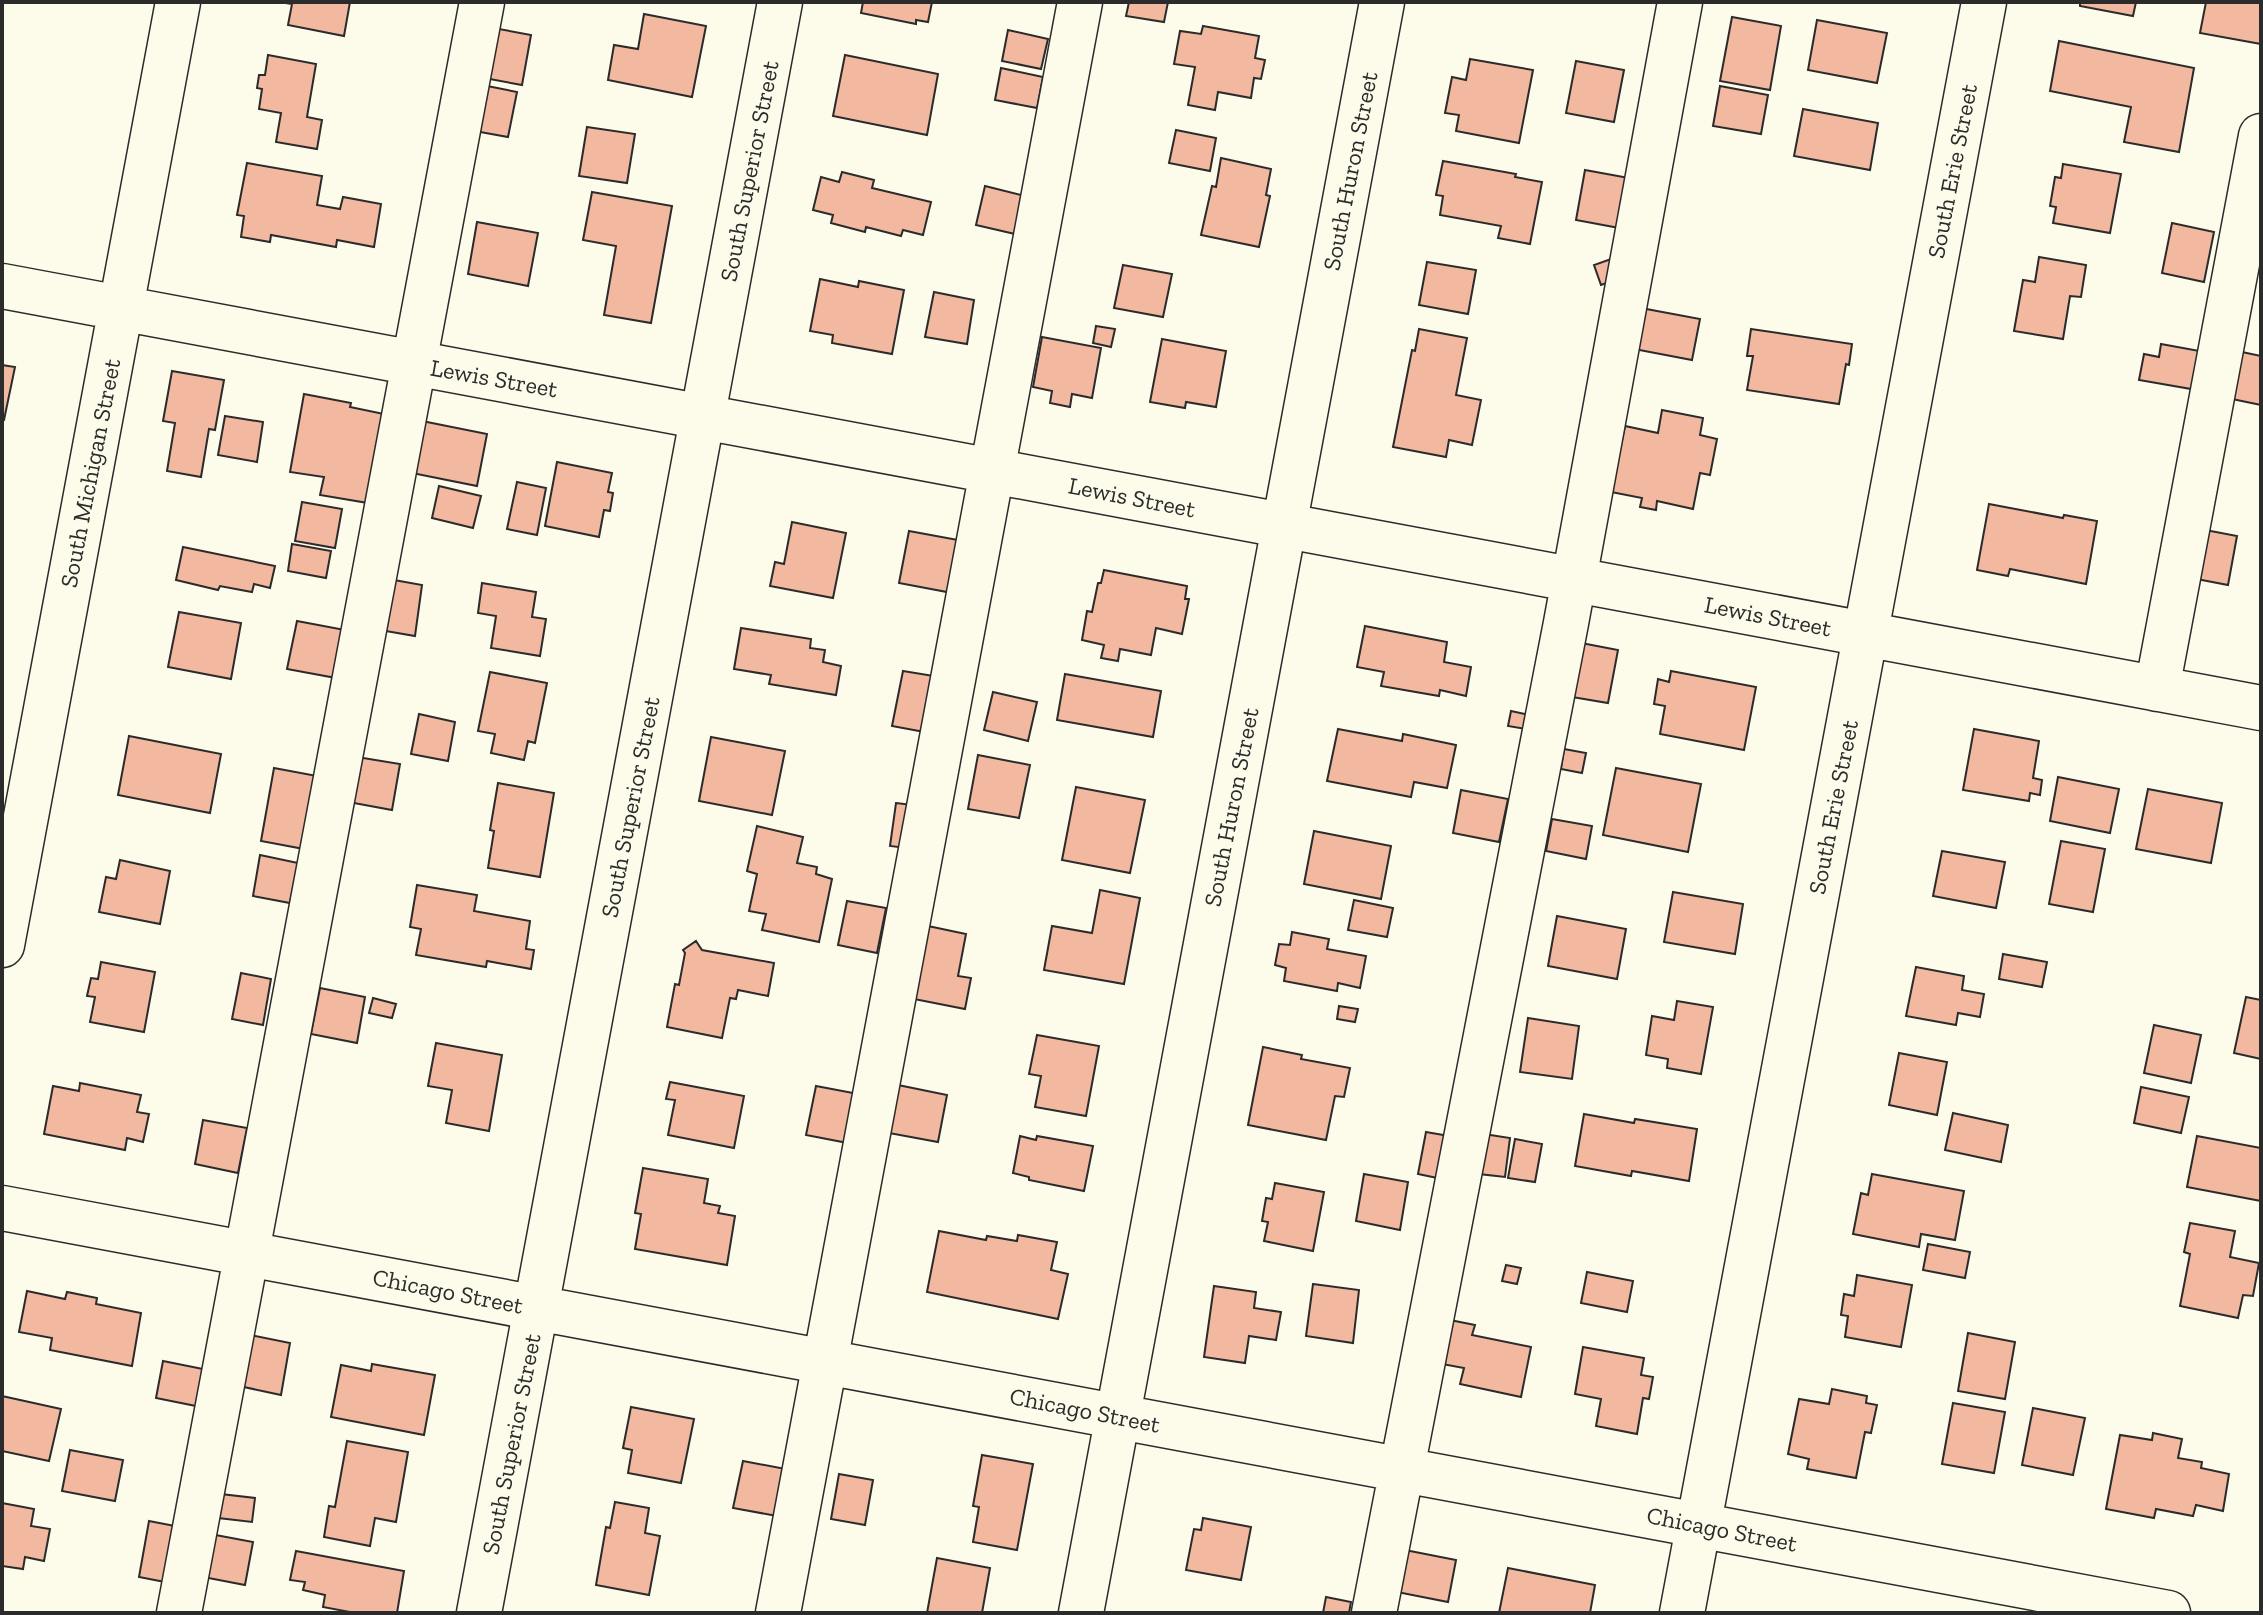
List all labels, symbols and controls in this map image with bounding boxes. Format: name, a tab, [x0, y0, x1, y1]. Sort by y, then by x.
street label: South Superior Street	[713, 58, 785, 284]
street label: South Huron Street	[1316, 69, 1384, 273]
street label: South Erie Street	[1921, 81, 1983, 261]
street label: Lewis Street	[428, 353, 560, 403]
street label: South Michigan Street	[54, 356, 126, 590]
street label: Lewis Street	[1066, 471, 1198, 524]
street label: Lewis Street	[1702, 590, 1834, 643]
street label: South Superior Street	[594, 694, 666, 920]
street label: South Huron Street	[1197, 705, 1265, 909]
street label: South Erie Street	[1802, 717, 1864, 897]
street label: Chicago Street	[370, 1262, 526, 1320]
street label: South Superior Street	[475, 1331, 547, 1557]
street label: Chicago Street	[1007, 1381, 1163, 1439]
street label: Chicago Street	[1644, 1500, 1800, 1558]

